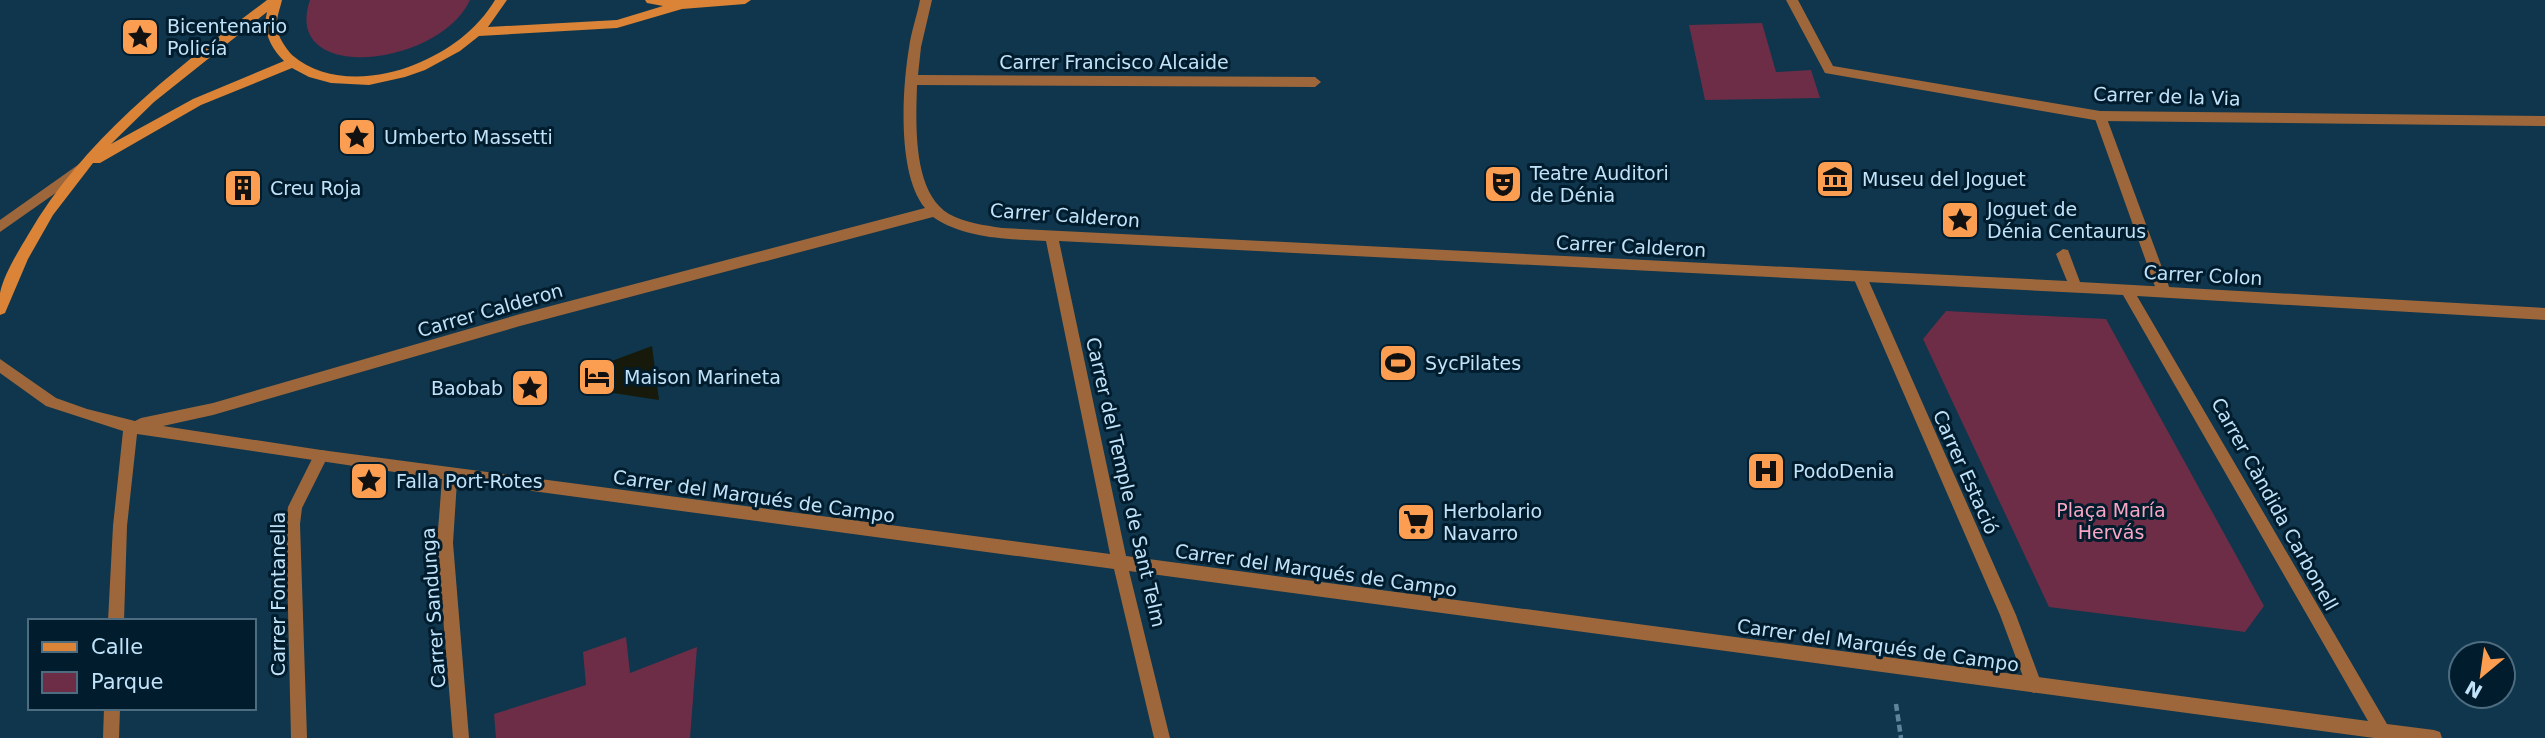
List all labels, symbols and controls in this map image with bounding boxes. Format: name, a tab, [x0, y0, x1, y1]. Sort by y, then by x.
place label: Bicentenario Policía	[167, 15, 287, 59]
place icon: Bicentenario Policía	[119, 16, 161, 58]
street label: Carrer Francisco Alcaide	[999, 51, 1229, 73]
street label: Carrer de la Via	[2093, 82, 2241, 110]
place icon: Umberto Massetti	[336, 116, 378, 158]
place label: Umberto Massetti	[384, 126, 553, 148]
museum icon: Museu del Joguet	[1814, 158, 1856, 200]
place label: Teatre Auditori de Dénia	[1529, 162, 1669, 206]
theatre icon: Teatre Auditori de Dénia	[1482, 163, 1524, 205]
building icon: Creu Roja	[222, 167, 264, 209]
place label: Museu del Joguet	[1862, 168, 2026, 190]
place label: Creu Roja	[270, 177, 361, 199]
place label: Joguet de Dénia Centaurus	[1986, 198, 2146, 242]
street label: Carrer Calderon	[989, 199, 1141, 231]
place icon: Joguet de Dénia Centaurus	[1939, 199, 1981, 241]
street label: Carrer Calderon	[1555, 231, 1707, 261]
street label: Carrer Colon	[2143, 261, 2263, 289]
street label: Carrer Calderon	[415, 279, 565, 341]
street label: Carrer del Temple de Sant Telm	[1082, 335, 1170, 629]
sports icon: SycPilates	[1377, 342, 1419, 384]
place label: SycPilates	[1425, 352, 1521, 374]
hotel icon: Maison Marineta	[576, 356, 618, 398]
place label: Maison Marineta	[624, 366, 781, 388]
place icon: Baobab	[509, 367, 551, 409]
place label: Baobab	[431, 377, 503, 399]
street label: Carrer Càndida Carbonell	[2207, 394, 2343, 614]
street label: Carrer Estació	[1929, 406, 2003, 538]
hospital icon: PodoDenia	[1745, 450, 1787, 492]
place icon: Falla Port-Rotes	[348, 460, 390, 502]
place label: PodoDenia	[1793, 460, 1894, 482]
street label: Carrer del Marqués de Campo	[612, 465, 896, 527]
place label: Falla Port-Rotes	[396, 470, 543, 492]
park label: Plaça María Hervás	[2056, 499, 2166, 543]
place label: Herbolario Navarro	[1443, 500, 1542, 544]
supermarket icon: Herbolario Navarro	[1395, 501, 1437, 543]
street label: Carrer Fontanella	[267, 512, 289, 676]
street label: Carrer Sandunga	[416, 527, 450, 689]
street label: Carrer del Marqués de Campo	[1174, 539, 1458, 601]
street label: Carrer del Marqués de Campo	[1736, 614, 2020, 676]
legend	[28, 619, 256, 710]
text: Calle	[91, 635, 143, 659]
north arrow	[2447, 640, 2517, 710]
text: Parque	[91, 670, 163, 694]
text: N	[2461, 676, 2486, 703]

